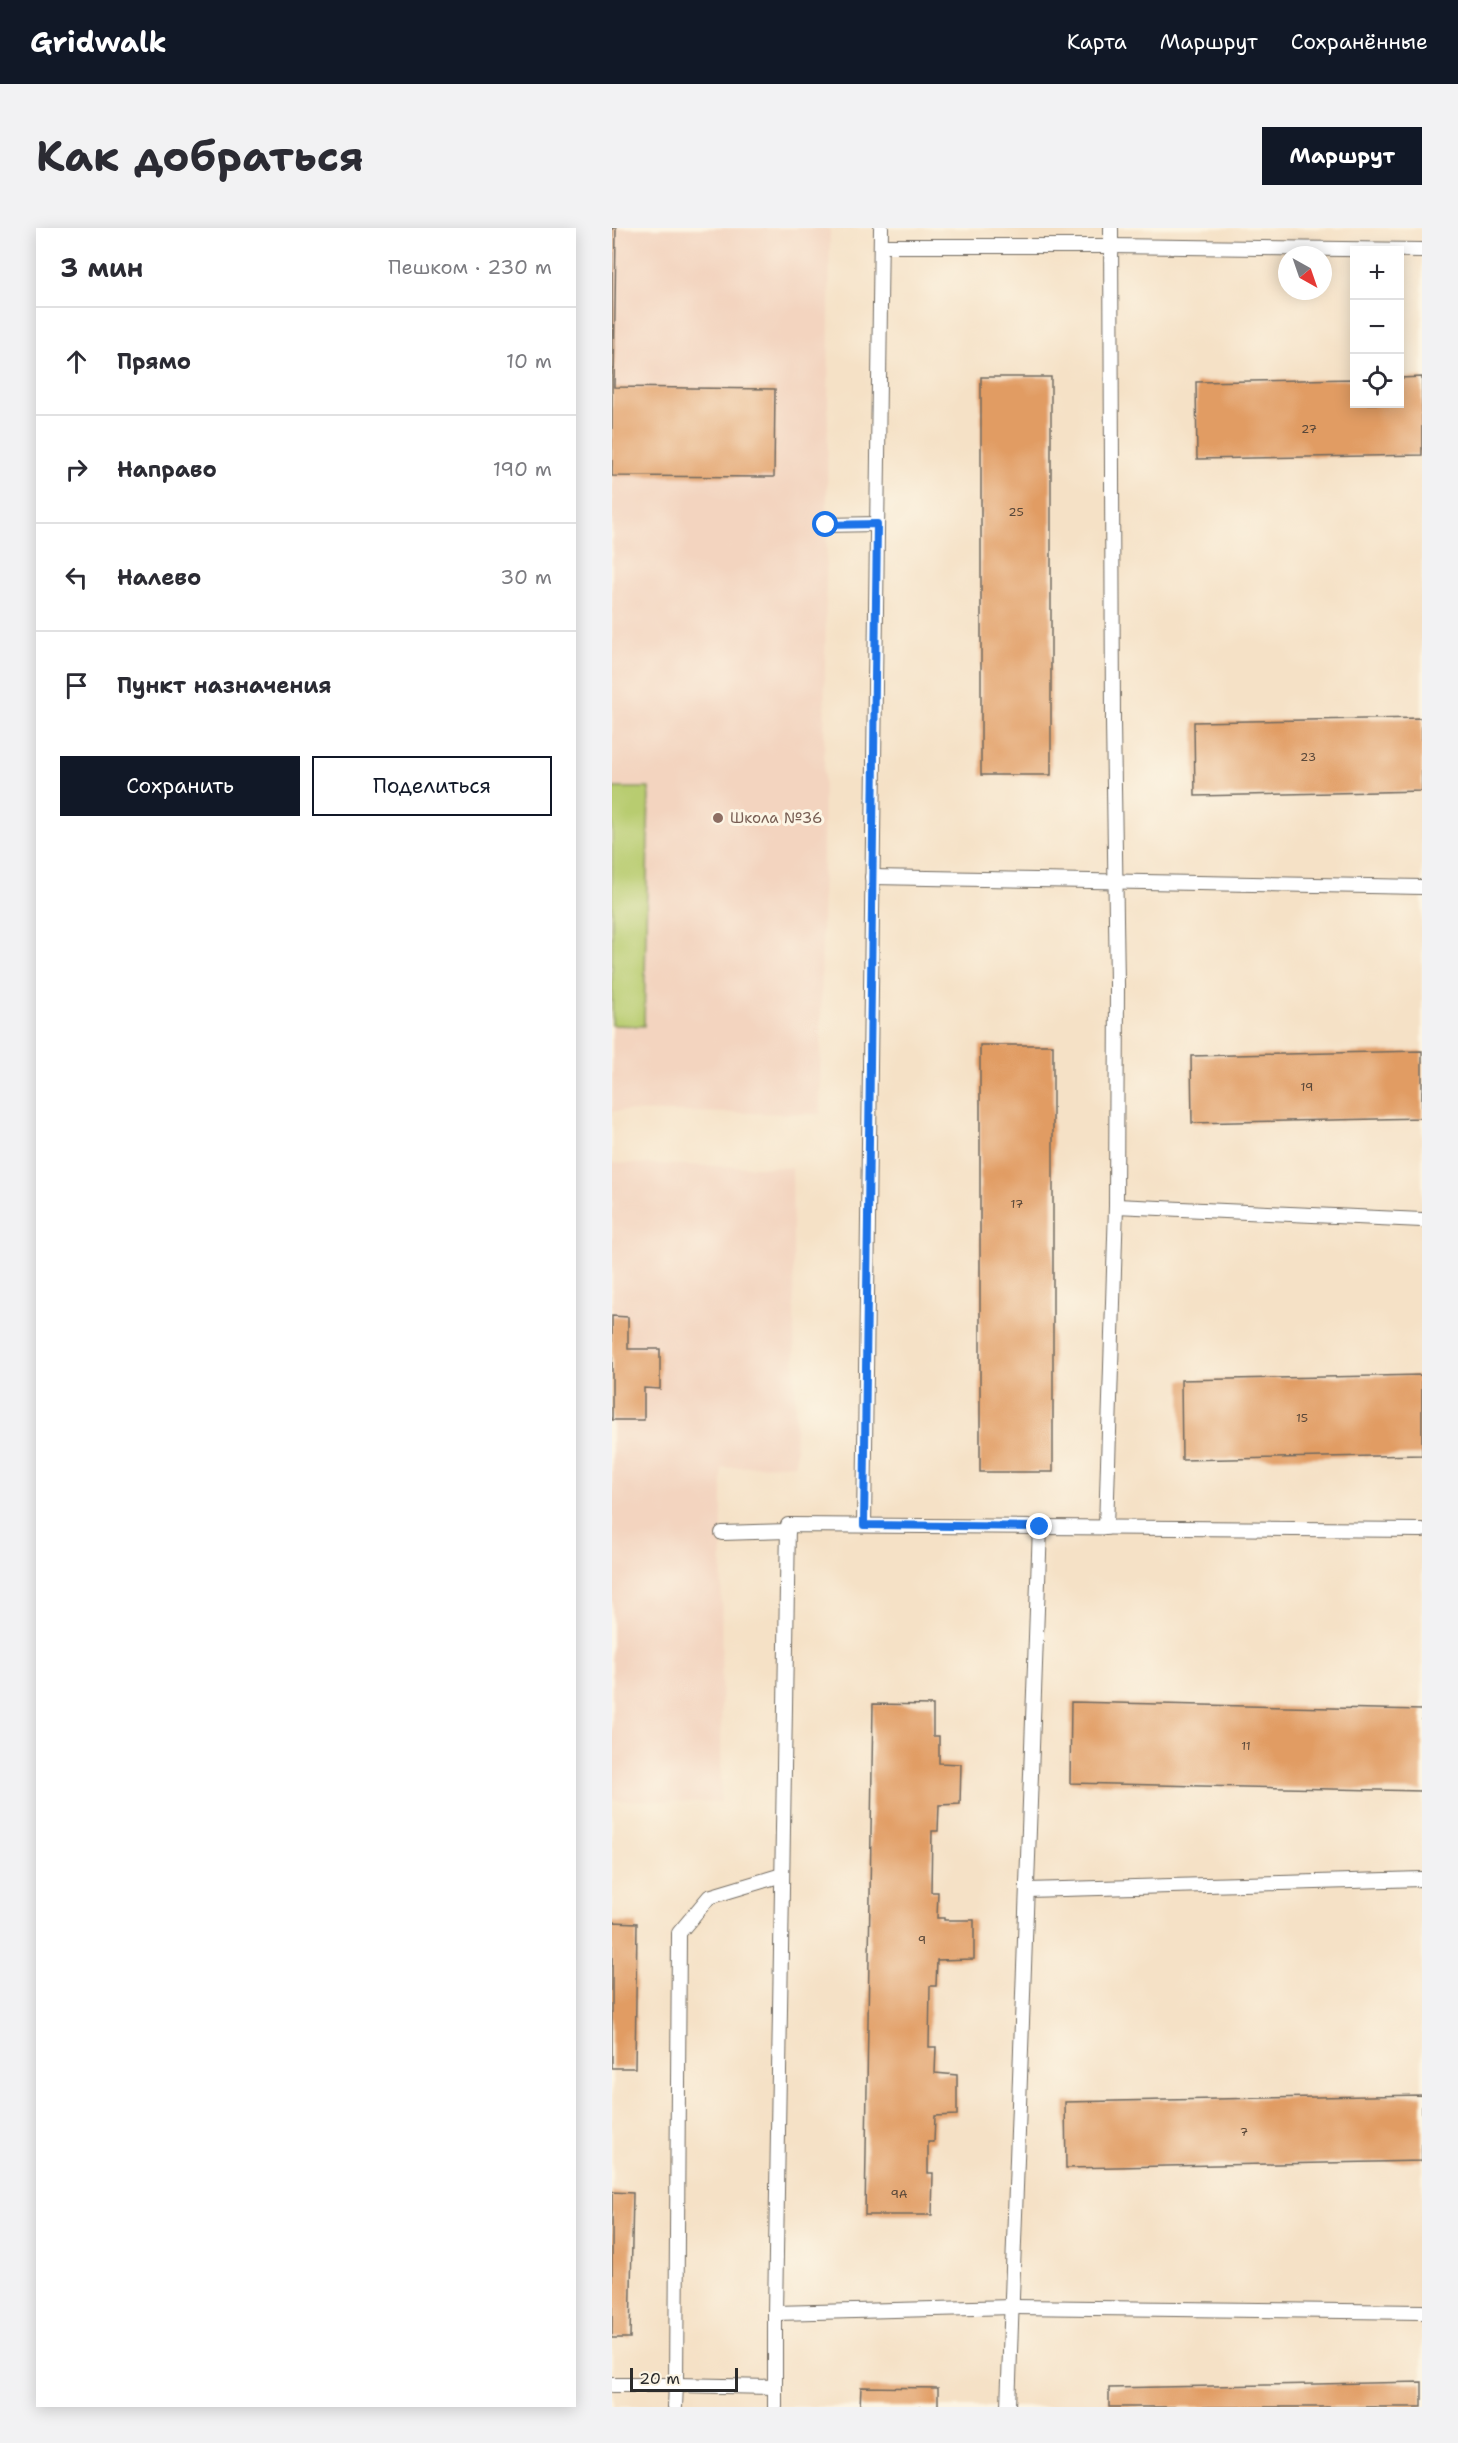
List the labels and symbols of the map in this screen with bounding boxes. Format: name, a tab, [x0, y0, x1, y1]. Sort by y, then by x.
north arrow	[1278, 246, 1332, 300]
house number: 27	[1301, 421, 1317, 437]
house number: 25	[1008, 504, 1024, 520]
route start	[812, 511, 838, 537]
house number: 23	[1300, 749, 1316, 765]
place label: Школа №36	[730, 808, 822, 828]
marker: Школа №36	[711, 811, 725, 825]
house number: 19	[1301, 1079, 1313, 1095]
house number: 17	[1011, 1196, 1023, 1212]
house number: 15	[1296, 1410, 1308, 1426]
route end	[1026, 1513, 1052, 1539]
house number: 11	[1241, 1738, 1251, 1754]
house number: 9	[918, 1932, 926, 1948]
house number: 7	[1240, 2124, 1248, 2140]
house number: 9А	[890, 2186, 908, 2202]
scale bar	[630, 2365, 738, 2392]

